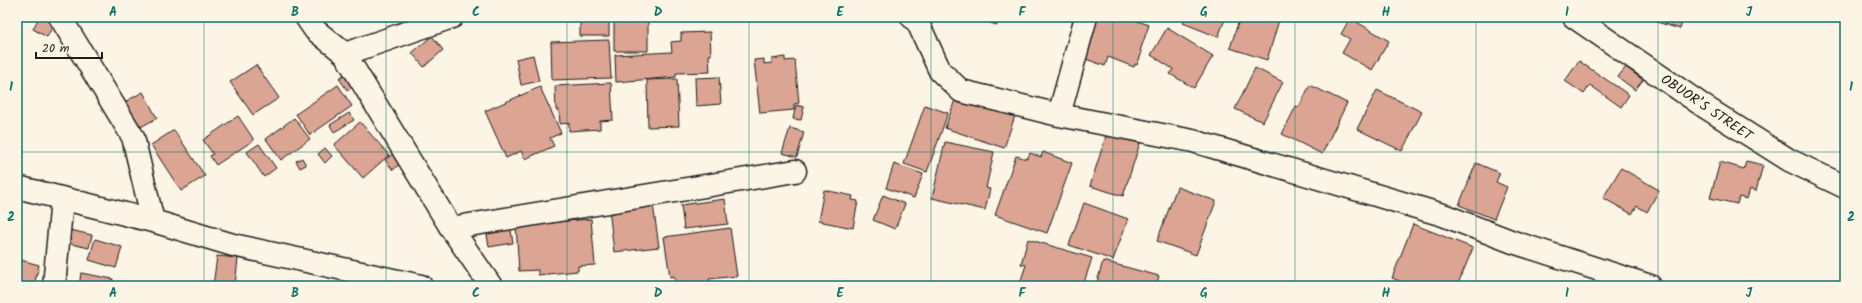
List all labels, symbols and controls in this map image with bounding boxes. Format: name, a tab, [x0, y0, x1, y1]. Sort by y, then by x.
text: A	[109, 2, 117, 23]
text: B	[291, 2, 299, 23]
text: C	[472, 2, 480, 23]
text: D	[654, 2, 663, 23]
text: E	[836, 2, 844, 23]
text: F	[1018, 2, 1026, 23]
text: G	[1200, 2, 1208, 23]
text: H	[1382, 2, 1391, 23]
text: I	[1565, 2, 1569, 23]
text: J	[1746, 2, 1753, 23]
scale bar	[36, 34, 102, 60]
text: 20 m	[42, 39, 70, 58]
street label: OBUOR’S STREET	[1656, 69, 1758, 148]
text: 1	[9, 77, 13, 98]
text: 1	[1849, 77, 1853, 98]
text: 2	[7, 207, 15, 228]
text: 2	[1847, 207, 1855, 228]
text: A	[109, 283, 117, 303]
text: B	[291, 283, 299, 303]
text: C	[472, 283, 480, 303]
text: D	[654, 283, 663, 303]
text: E	[836, 283, 844, 303]
text: F	[1018, 283, 1026, 303]
text: G	[1200, 283, 1208, 303]
text: H	[1382, 283, 1391, 303]
text: I	[1565, 283, 1569, 303]
text: J	[1746, 283, 1753, 303]

